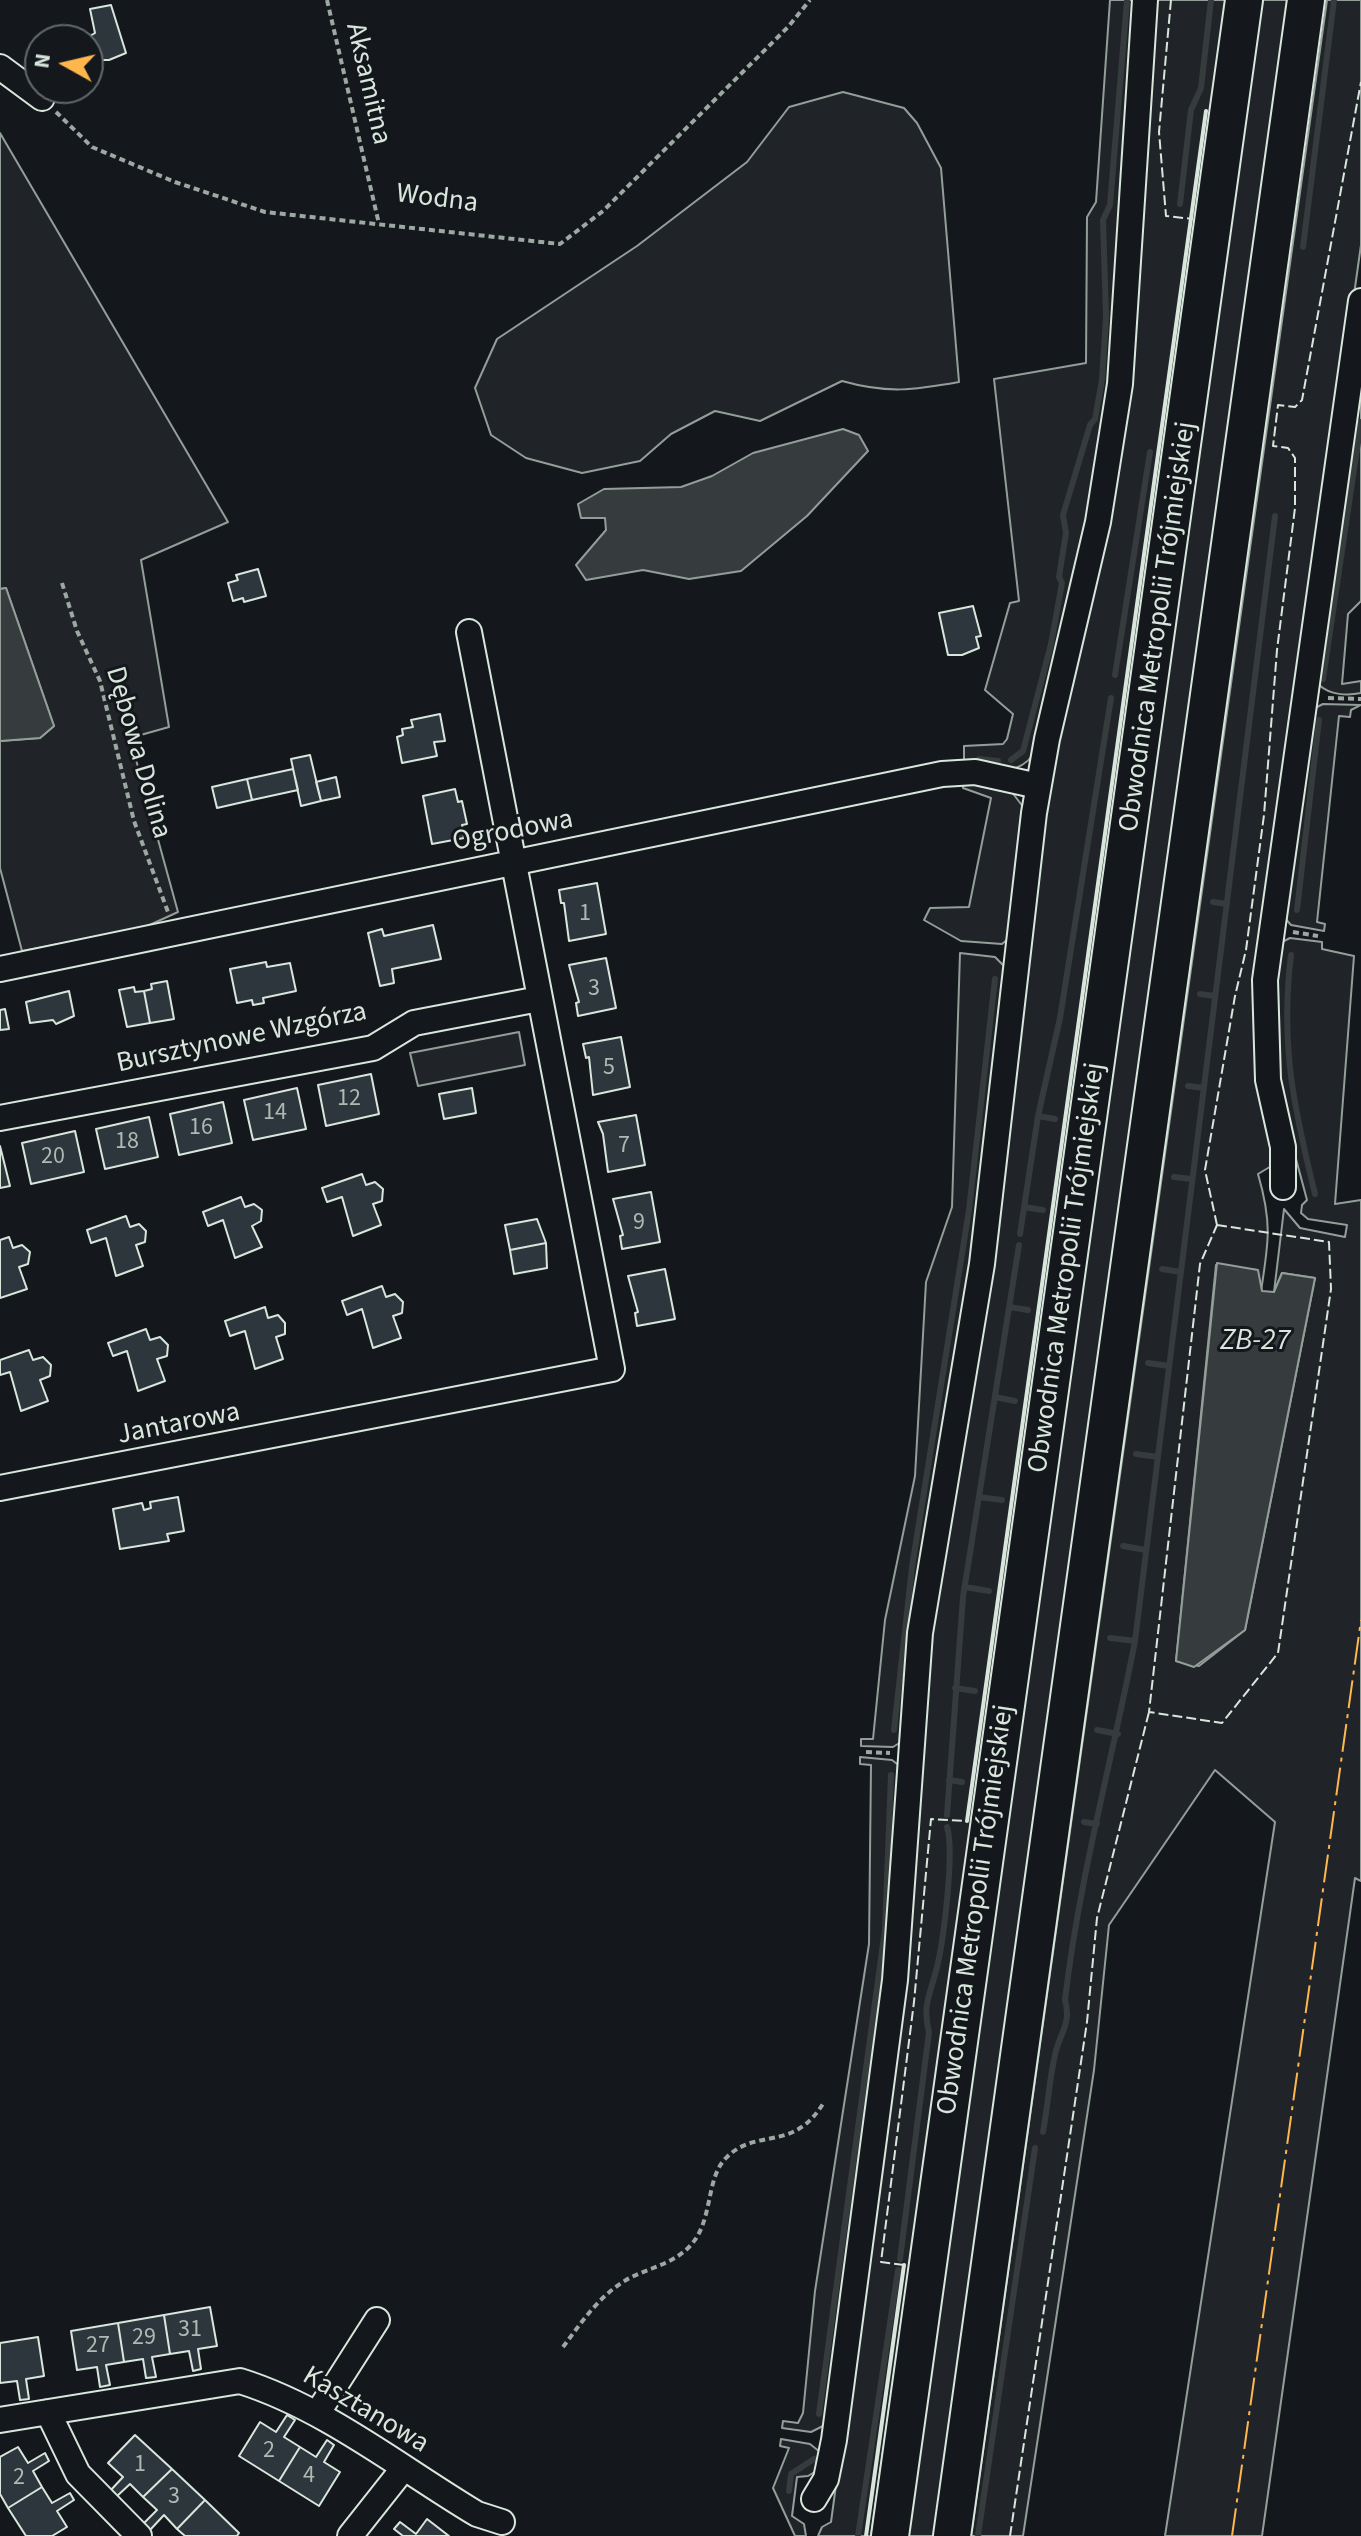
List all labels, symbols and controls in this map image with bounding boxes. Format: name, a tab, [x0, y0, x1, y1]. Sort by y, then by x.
street label: Aksamitna	[337, 20, 397, 148]
north arrow	[24, 24, 104, 104]
text: N	[25, 51, 59, 70]
street label: Wodna	[394, 178, 480, 222]
street label: Obwodnica Metropolii Trójmiejskiej	[1114, 420, 1204, 834]
street label: Dębowa Dolina	[96, 663, 178, 843]
street label: Ogrodowa	[450, 804, 576, 860]
house number: 1	[579, 901, 591, 929]
house number: 3	[588, 976, 600, 1004]
street label: Bursztynowe Wzgórza	[114, 996, 370, 1082]
house number: 5	[603, 1055, 615, 1083]
street label: Obwodnica Metropolii Trójmiejskiej	[1023, 1061, 1113, 1475]
house number: 12	[337, 1086, 361, 1114]
house number: 14	[263, 1100, 287, 1128]
house number: 16	[189, 1115, 213, 1143]
house number: 18	[115, 1129, 139, 1157]
house number: 7	[618, 1133, 630, 1161]
house number: 20	[41, 1144, 65, 1172]
house number: 9	[633, 1210, 645, 1238]
water label: ZB-27	[1220, 1324, 1290, 1360]
street label: Jantarowa	[115, 1397, 243, 1453]
street label: Obwodnica Metropolii Trójmiejskiej	[932, 1703, 1022, 2117]
house number: 31	[178, 2317, 202, 2345]
house number: 29	[132, 2325, 156, 2353]
house number: 27	[86, 2333, 110, 2361]
street label: Kasztanowa	[296, 2360, 434, 2462]
house number: 2	[263, 2438, 275, 2466]
house number: 1	[134, 2452, 146, 2480]
house number: 4	[303, 2463, 315, 2491]
house number: 2	[13, 2465, 25, 2493]
house number: 3	[168, 2484, 180, 2512]

